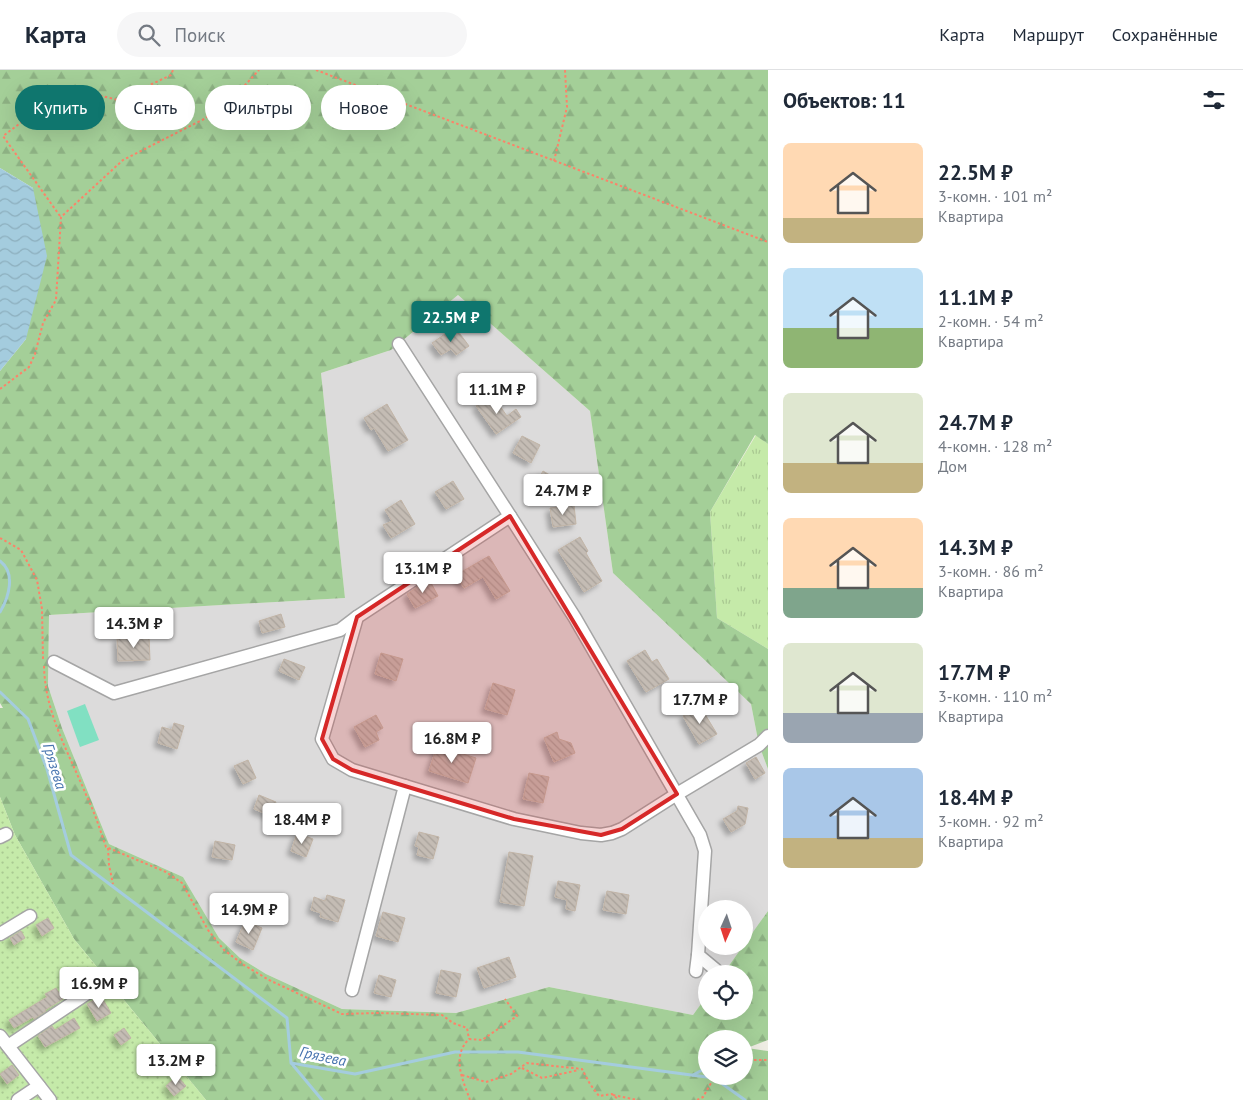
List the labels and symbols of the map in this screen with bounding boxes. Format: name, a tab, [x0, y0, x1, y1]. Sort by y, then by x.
pin: 22.5M ₽	[405, 300, 497, 343]
pin: 11.1M ₽	[451, 372, 543, 415]
pin: 24.7M ₽	[517, 474, 609, 516]
pin: 13.1M ₽	[377, 552, 469, 594]
pin: 14.3M ₽	[88, 606, 180, 649]
pin: 17.7M ₽	[654, 682, 746, 725]
pin: 16.8M ₽	[406, 722, 498, 764]
water label: Грязева	[39, 741, 71, 792]
pin: 18.4M ₽	[256, 802, 348, 845]
pin: 14.9M ₽	[203, 892, 295, 935]
north arrow	[698, 900, 752, 955]
pin: 16.9M ₽	[53, 966, 145, 1009]
water label: Грязева	[298, 1042, 349, 1070]
pin: 13.2M ₽	[130, 1044, 222, 1086]

